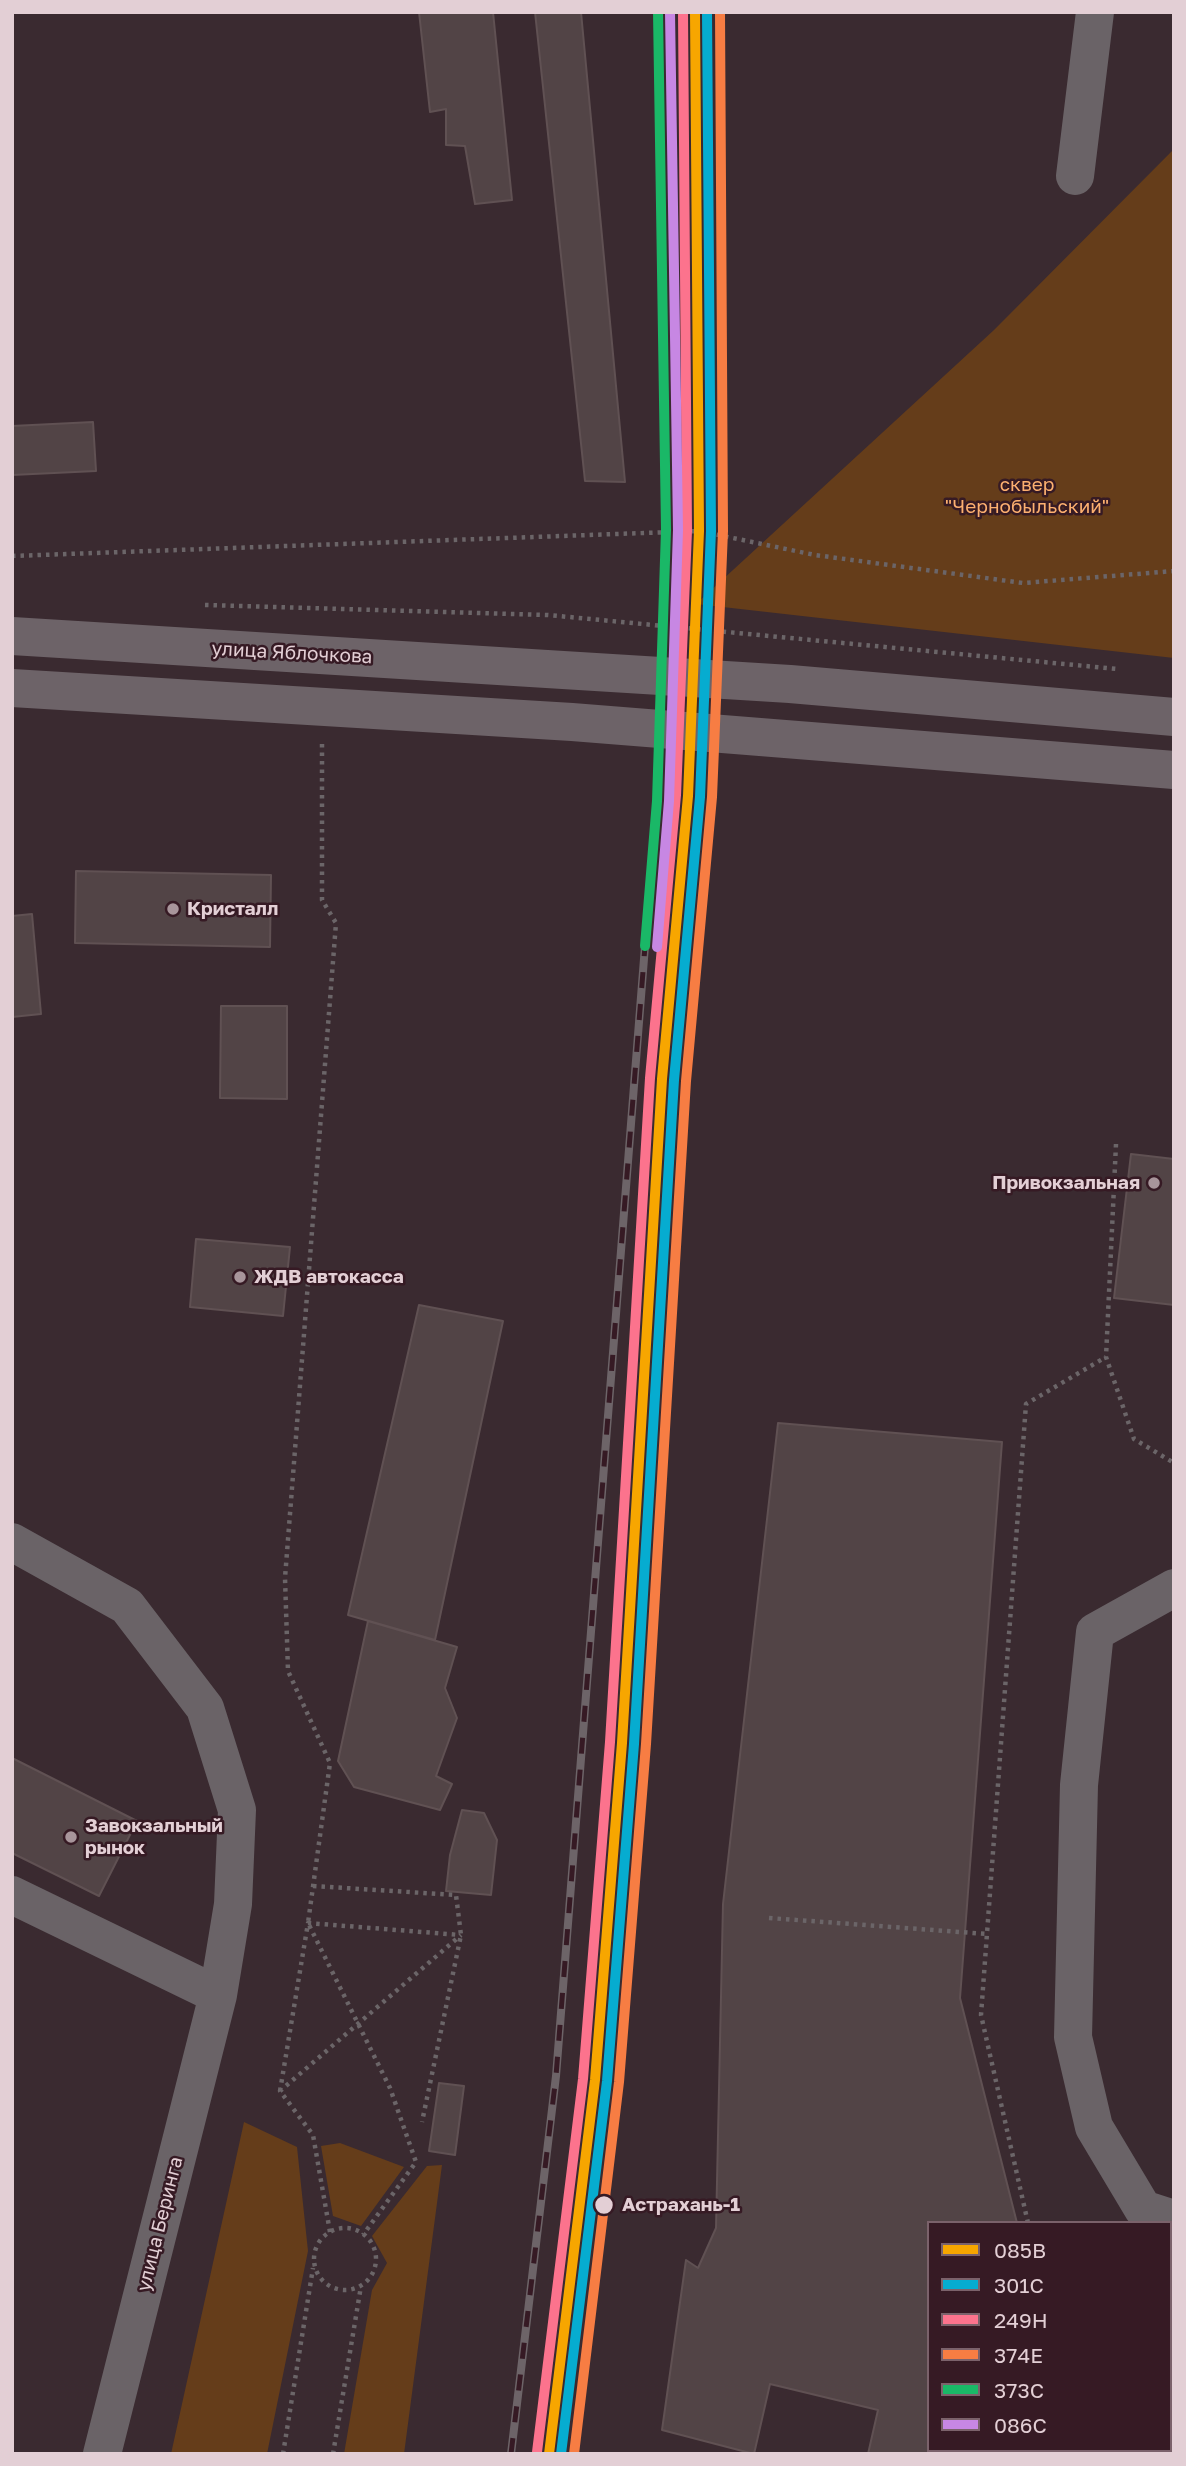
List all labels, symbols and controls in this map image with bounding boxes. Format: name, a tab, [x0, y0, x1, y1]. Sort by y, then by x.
park label: сквер "Чернобыльский"	[945, 474, 1109, 518]
street label: улица Яблочкова	[211, 637, 373, 669]
place label: Кристалл	[187, 898, 278, 920]
marker: Кристалл	[165, 901, 181, 917]
place label: Привокзальная	[992, 1172, 1140, 1194]
marker: Привокзальная	[1146, 1175, 1162, 1191]
place label: ЖДВ автокасса	[254, 1266, 404, 1288]
marker: ЖДВ автокасса	[232, 1269, 248, 1285]
place label: Завокзальный рынок	[85, 1815, 223, 1859]
marker: Завокзальный рынок	[63, 1829, 79, 1845]
street label: улица Беринга	[132, 2154, 188, 2294]
marker: Астрахань-1	[593, 2194, 615, 2216]
place label: Астрахань-1	[622, 2194, 740, 2216]
legend	[927, 2221, 1172, 2452]
text: 085В	[994, 2237, 1046, 2263]
text: 301С	[994, 2272, 1044, 2298]
text: 249Н	[994, 2307, 1048, 2333]
text: 374Е	[994, 2342, 1043, 2368]
text: 373C	[994, 2377, 1044, 2403]
text: 086С	[994, 2412, 1047, 2438]

